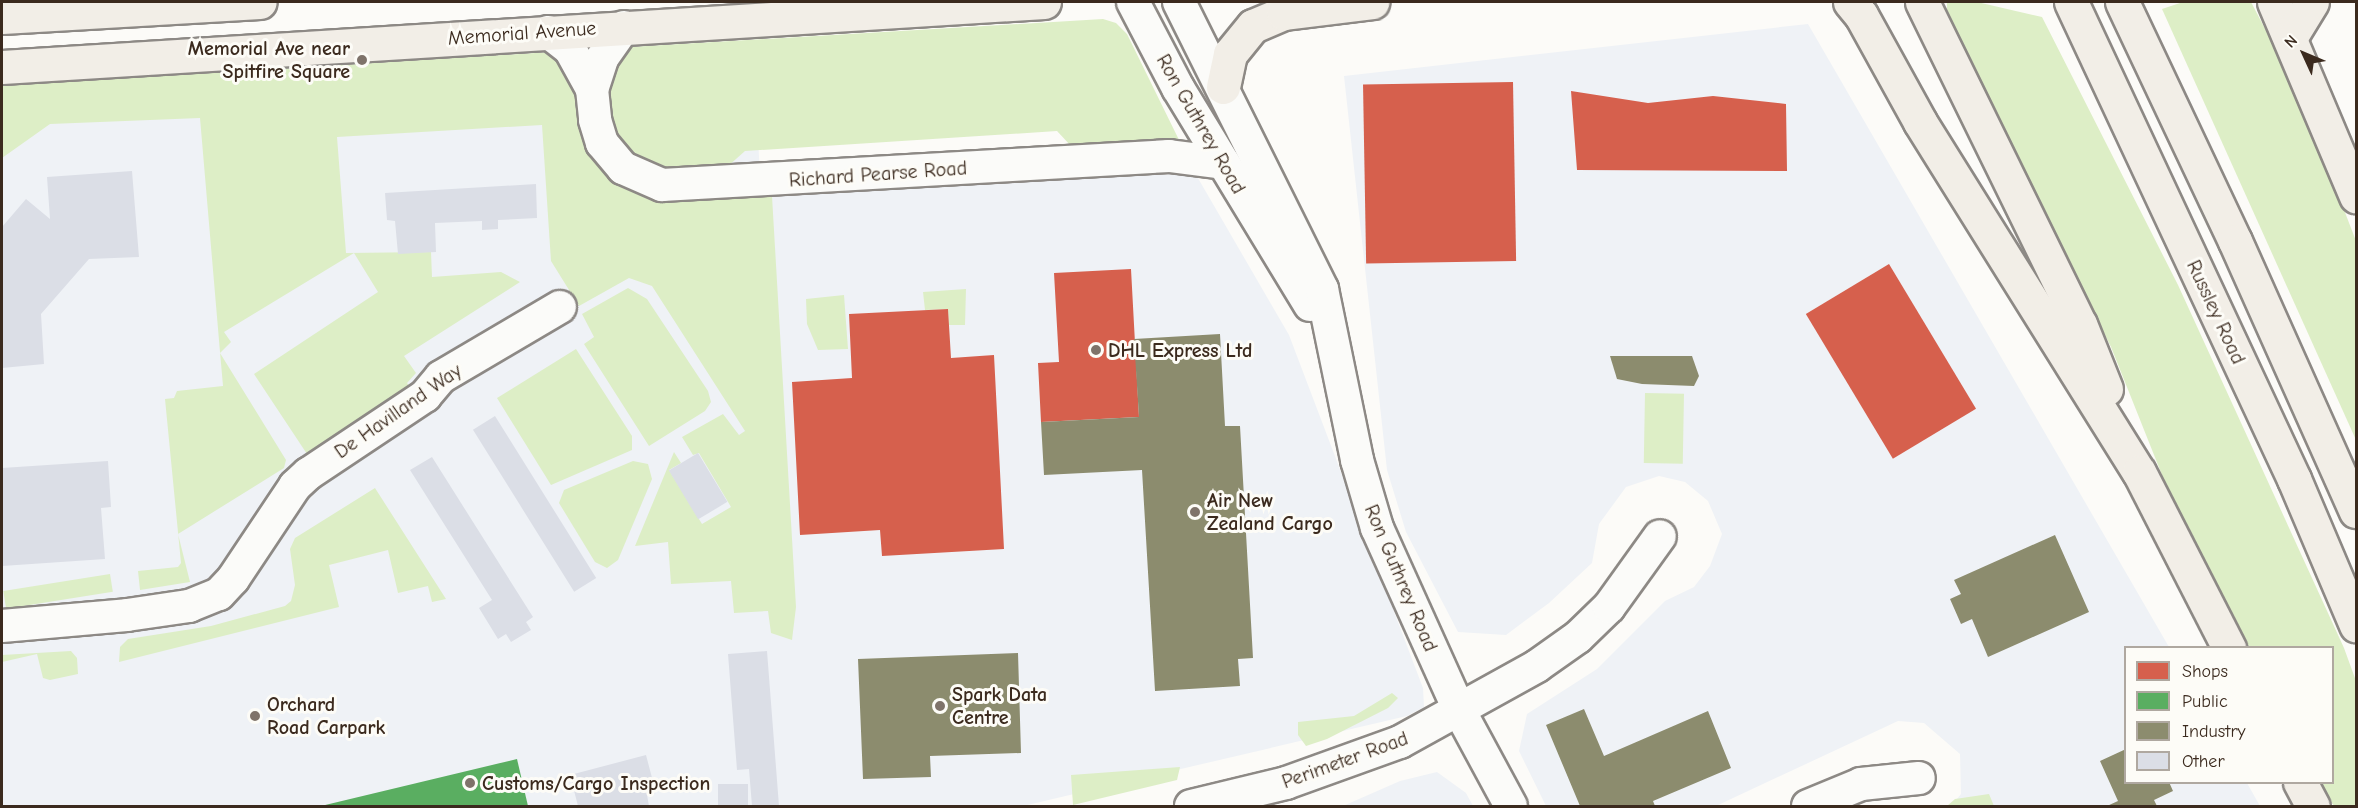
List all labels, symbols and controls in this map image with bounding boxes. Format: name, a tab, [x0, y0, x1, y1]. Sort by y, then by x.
street label: Memorial Avenue	[447, 16, 597, 50]
north arrow	[2274, 24, 2334, 84]
text: N	[2281, 31, 2301, 52]
place label: Memorial Ave near Spitfire Square	[188, 36, 350, 83]
street label: Ron Guthrey Road	[1151, 50, 1251, 198]
marker: Memorial Ave near Spitfire Square	[355, 53, 369, 67]
street label: Richard Pearse Road	[788, 156, 968, 192]
street label: Russley Road	[2181, 256, 2251, 368]
place label: DHL Express Ltd	[1108, 338, 1252, 362]
marker: DHL Express Ltd	[1089, 343, 1103, 357]
street label: De Havilland Way	[330, 358, 466, 464]
place label: Air New Zealand Cargo	[1207, 488, 1333, 535]
street label: Ron Guthrey Road	[1359, 501, 1443, 655]
marker: Air New Zealand Cargo	[1188, 505, 1202, 519]
legend	[2124, 646, 2334, 784]
text: Shops	[2182, 661, 2228, 682]
place label: Spark Data Centre	[952, 682, 1047, 729]
text: Public	[2182, 691, 2228, 712]
place label: Orchard Road Carpark	[267, 692, 385, 739]
marker: Spark Data Centre	[933, 699, 947, 713]
marker: Orchard Road Carpark	[248, 709, 262, 723]
text: Industry	[2182, 721, 2246, 742]
street label: Perimeter Road	[1279, 726, 1411, 794]
text: Other	[2182, 751, 2225, 772]
place label: Customs/Cargo Inspection	[482, 771, 710, 795]
marker: Customs/Cargo Inspection	[463, 776, 477, 790]

